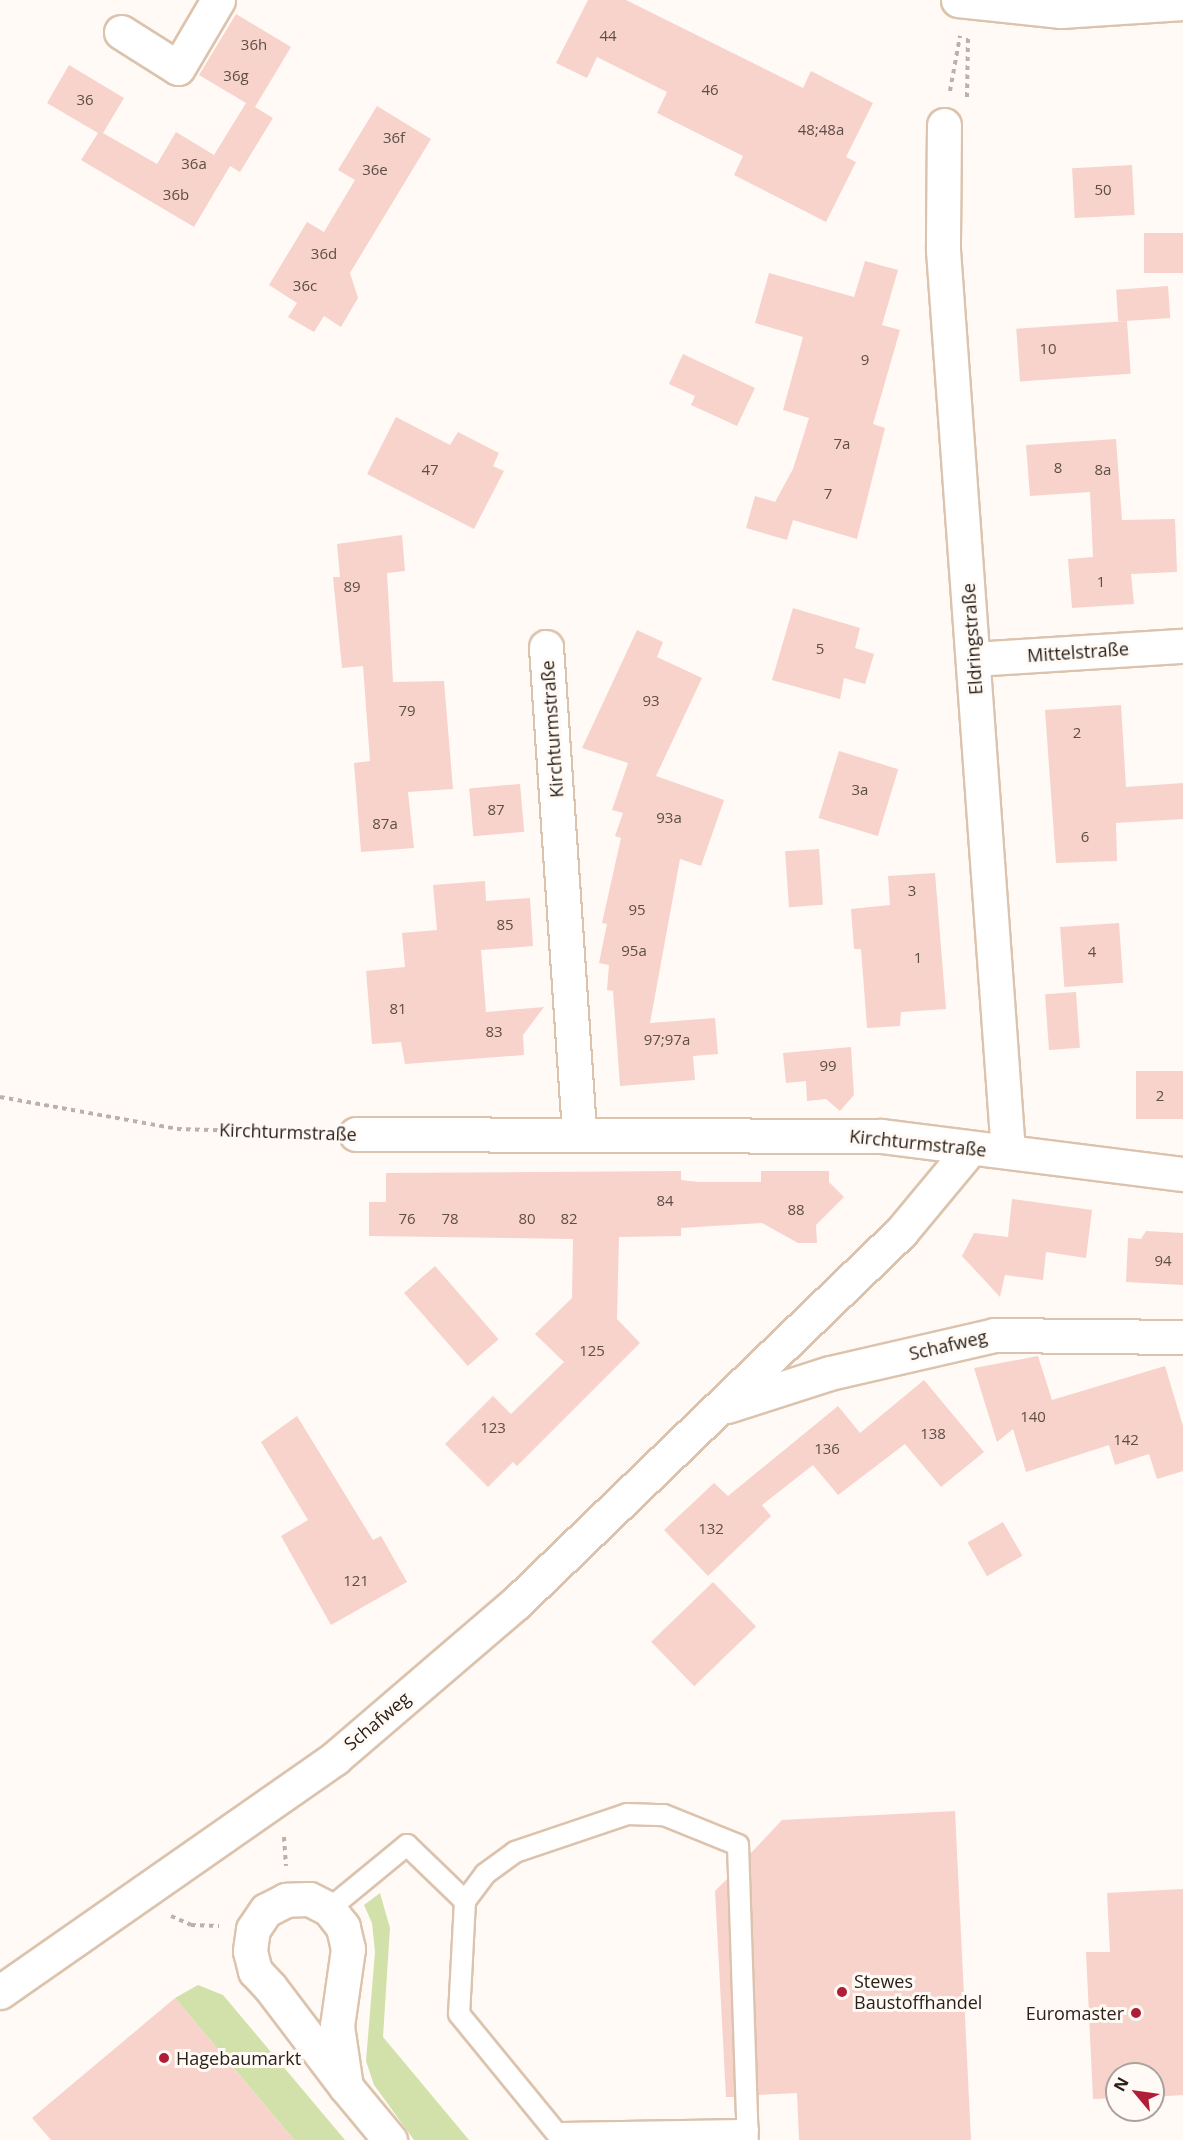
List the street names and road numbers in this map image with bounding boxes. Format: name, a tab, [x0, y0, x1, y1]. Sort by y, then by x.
street label: Eldringstraße	[957, 582, 987, 696]
street label: Mittelstraße	[1026, 638, 1130, 666]
street label: Kirchturmstraße	[536, 660, 568, 798]
street label: Kirchturmstraße	[219, 1119, 357, 1145]
street label: Kirchturmstraße	[848, 1125, 988, 1161]
street label: Schafweg	[907, 1326, 989, 1364]
street label: Schafweg	[340, 1687, 414, 1755]

